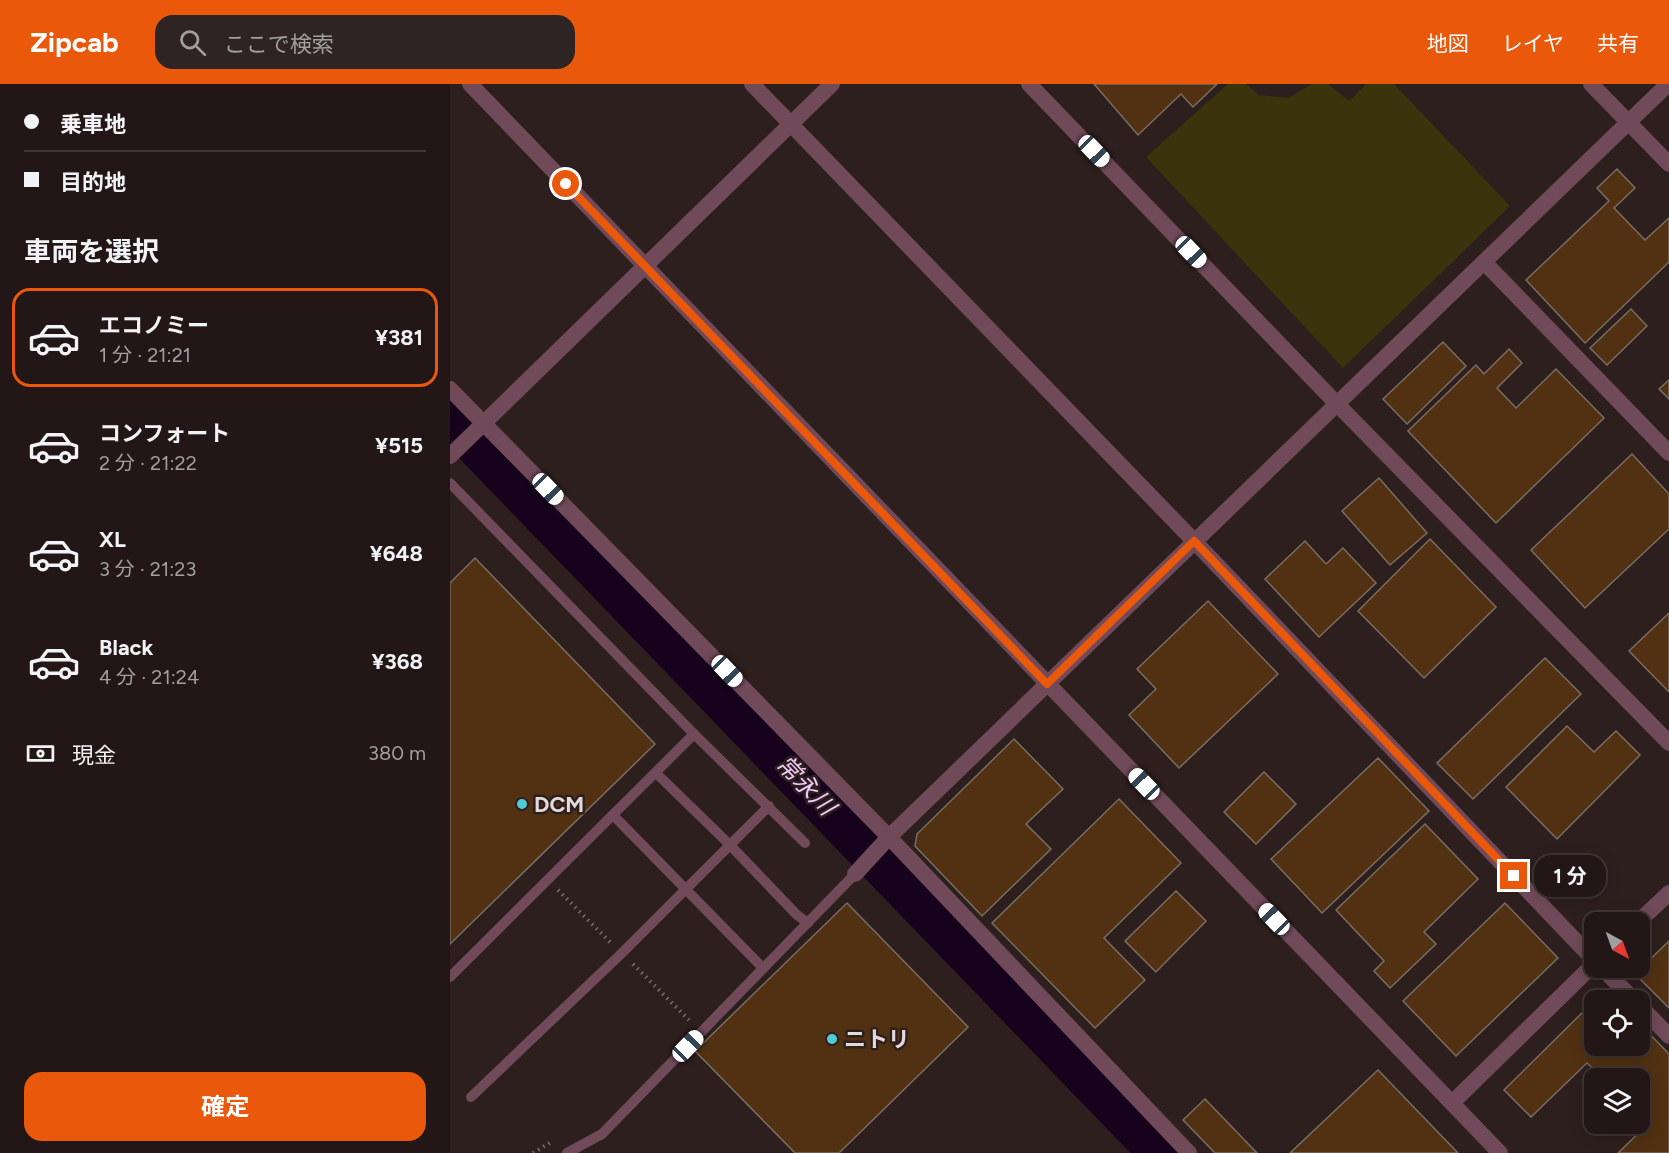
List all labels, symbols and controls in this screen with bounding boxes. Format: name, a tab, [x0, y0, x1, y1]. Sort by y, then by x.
search box	[155, 15, 575, 69]
text: Zipcab	[30, 25, 119, 59]
icon: search	[176, 26, 209, 59]
text: ここで検索	[224, 31, 334, 58]
text: 地図	[1427, 31, 1469, 56]
text: レイヤ	[1502, 31, 1564, 56]
text: 共有	[1597, 31, 1639, 56]
text: 乗車地	[60, 111, 126, 138]
car	[1075, 132, 1113, 170]
text: 目的地	[60, 169, 126, 196]
route start	[552, 170, 579, 197]
car	[1172, 233, 1210, 271]
text: 車両を選択	[24, 235, 159, 268]
icon: car	[27, 311, 81, 365]
text: エコノミー	[99, 312, 209, 339]
text: ¥381	[375, 324, 423, 351]
text: 1 分 · 21:21	[99, 343, 191, 367]
icon: car	[27, 419, 81, 473]
text: コンフォート	[99, 420, 230, 447]
text: ¥515	[375, 432, 423, 459]
text: 2 分 · 21:22	[99, 451, 197, 475]
car	[529, 470, 567, 508]
text: XL	[99, 526, 126, 553]
icon: car	[27, 527, 81, 581]
text: ¥648	[370, 540, 423, 567]
text: 3 分 · 21:23	[99, 557, 196, 581]
text: Black	[99, 634, 153, 661]
icon: car	[27, 635, 81, 689]
text: ¥368	[371, 648, 423, 675]
car	[708, 652, 746, 690]
text: 4 分 · 21:24	[99, 665, 199, 689]
icon: cash	[24, 737, 57, 770]
text: 380 m	[368, 741, 426, 765]
text: 現金	[72, 742, 116, 769]
water label: 常永川	[771, 749, 844, 823]
car	[1125, 765, 1163, 803]
place label: DCM	[534, 791, 584, 818]
marker: DCM	[515, 797, 529, 811]
callout: 1 分	[1535, 855, 1607, 897]
route end	[1500, 862, 1527, 889]
text: 1 分	[1553, 864, 1587, 888]
car	[1255, 900, 1293, 938]
north arrow	[1584, 912, 1650, 978]
map controls	[1584, 912, 1650, 1134]
button: locate	[1584, 990, 1650, 1056]
place label: ニトリ	[844, 1026, 910, 1053]
car	[669, 1027, 707, 1065]
marker: ニトリ	[825, 1032, 839, 1046]
button: layers	[1584, 1068, 1650, 1134]
button: 確定	[24, 1072, 426, 1141]

